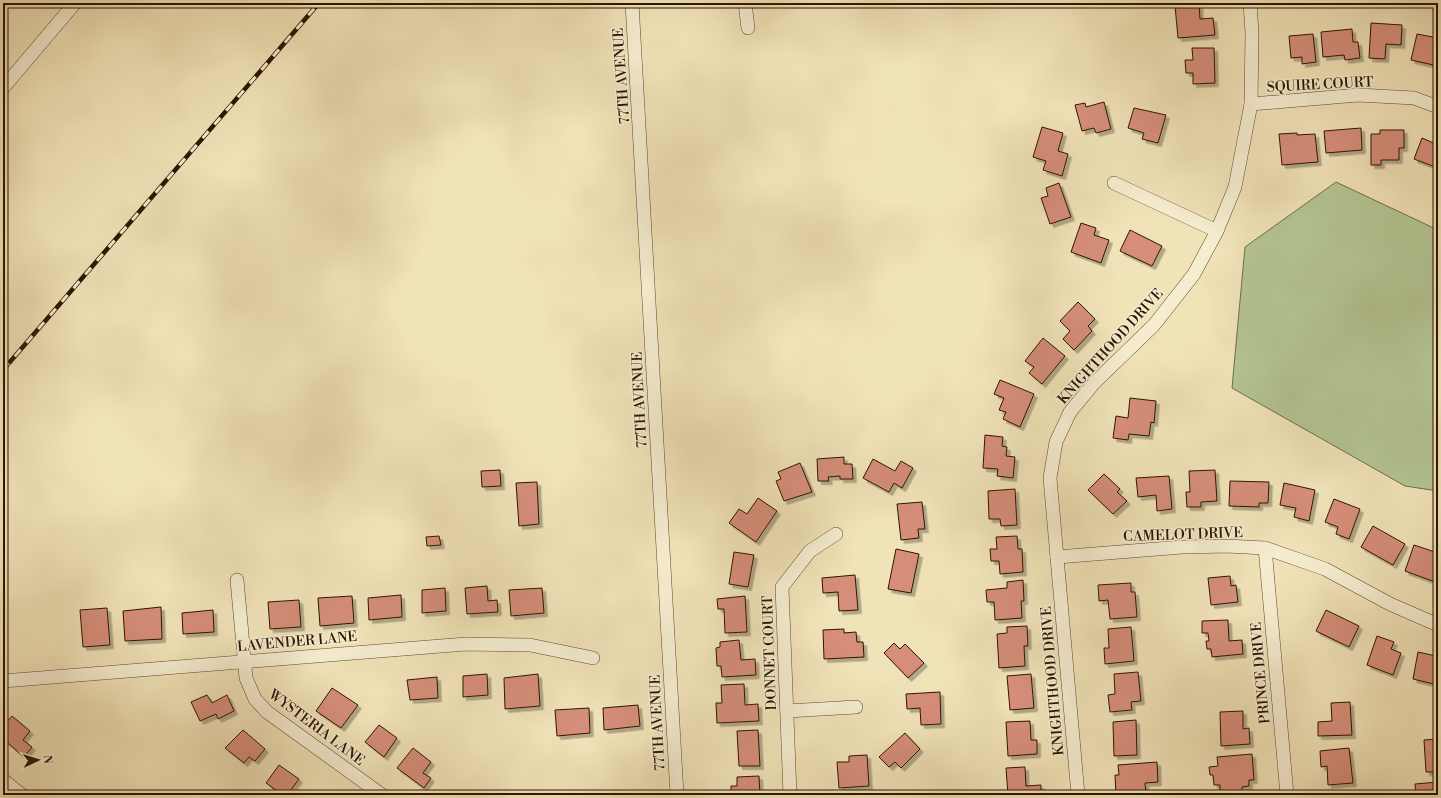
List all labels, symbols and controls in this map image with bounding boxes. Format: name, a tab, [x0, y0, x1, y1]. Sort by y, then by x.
street label: 77TH AVENUE	[610, 27, 634, 125]
street label: SQUIRE COURT	[1266, 73, 1374, 97]
street label: KNIGHTHOOD DRIVE	[1054, 285, 1168, 408]
street label: 77TH AVENUE	[628, 351, 652, 448]
street label: CAMELOT DRIVE	[1123, 524, 1243, 546]
street label: DONNET COURT	[759, 595, 781, 711]
street label: KNIGHTHOOD DRIVE	[1038, 606, 1068, 756]
street label: PRINCE DRIVE	[1248, 621, 1274, 725]
street label: LAVENDER LANE	[236, 628, 358, 656]
street label: 77TH AVENUE	[646, 674, 670, 771]
street label: WYSTERIA LANE	[264, 685, 368, 770]
north arrow	[18, 740, 58, 780]
text: N	[40, 755, 54, 764]

